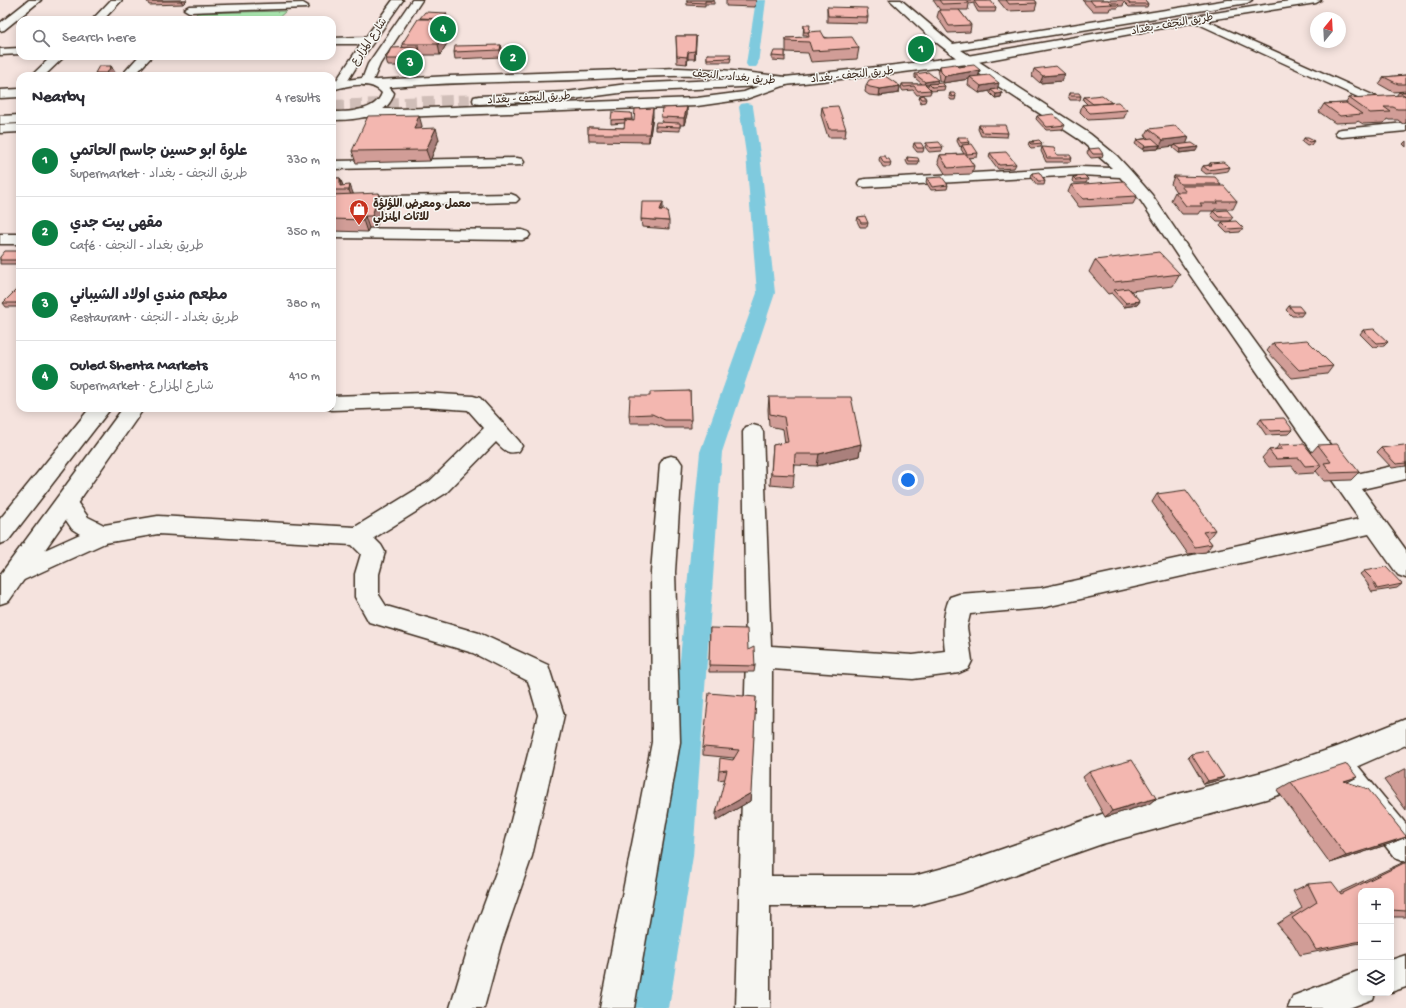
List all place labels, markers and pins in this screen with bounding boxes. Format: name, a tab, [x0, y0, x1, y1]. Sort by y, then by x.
pin: 4	[430, 14, 456, 44]
pin: 1	[908, 34, 934, 64]
pin: 2	[500, 43, 526, 73]
pin: 3	[397, 48, 423, 78]
shop icon: معمل ومعرض اللؤلؤة للاثاث المنزلي	[348, 198, 370, 226]
place label: معمل ومعرض اللؤلؤة للاثاث المنزلي	[373, 198, 471, 226]

